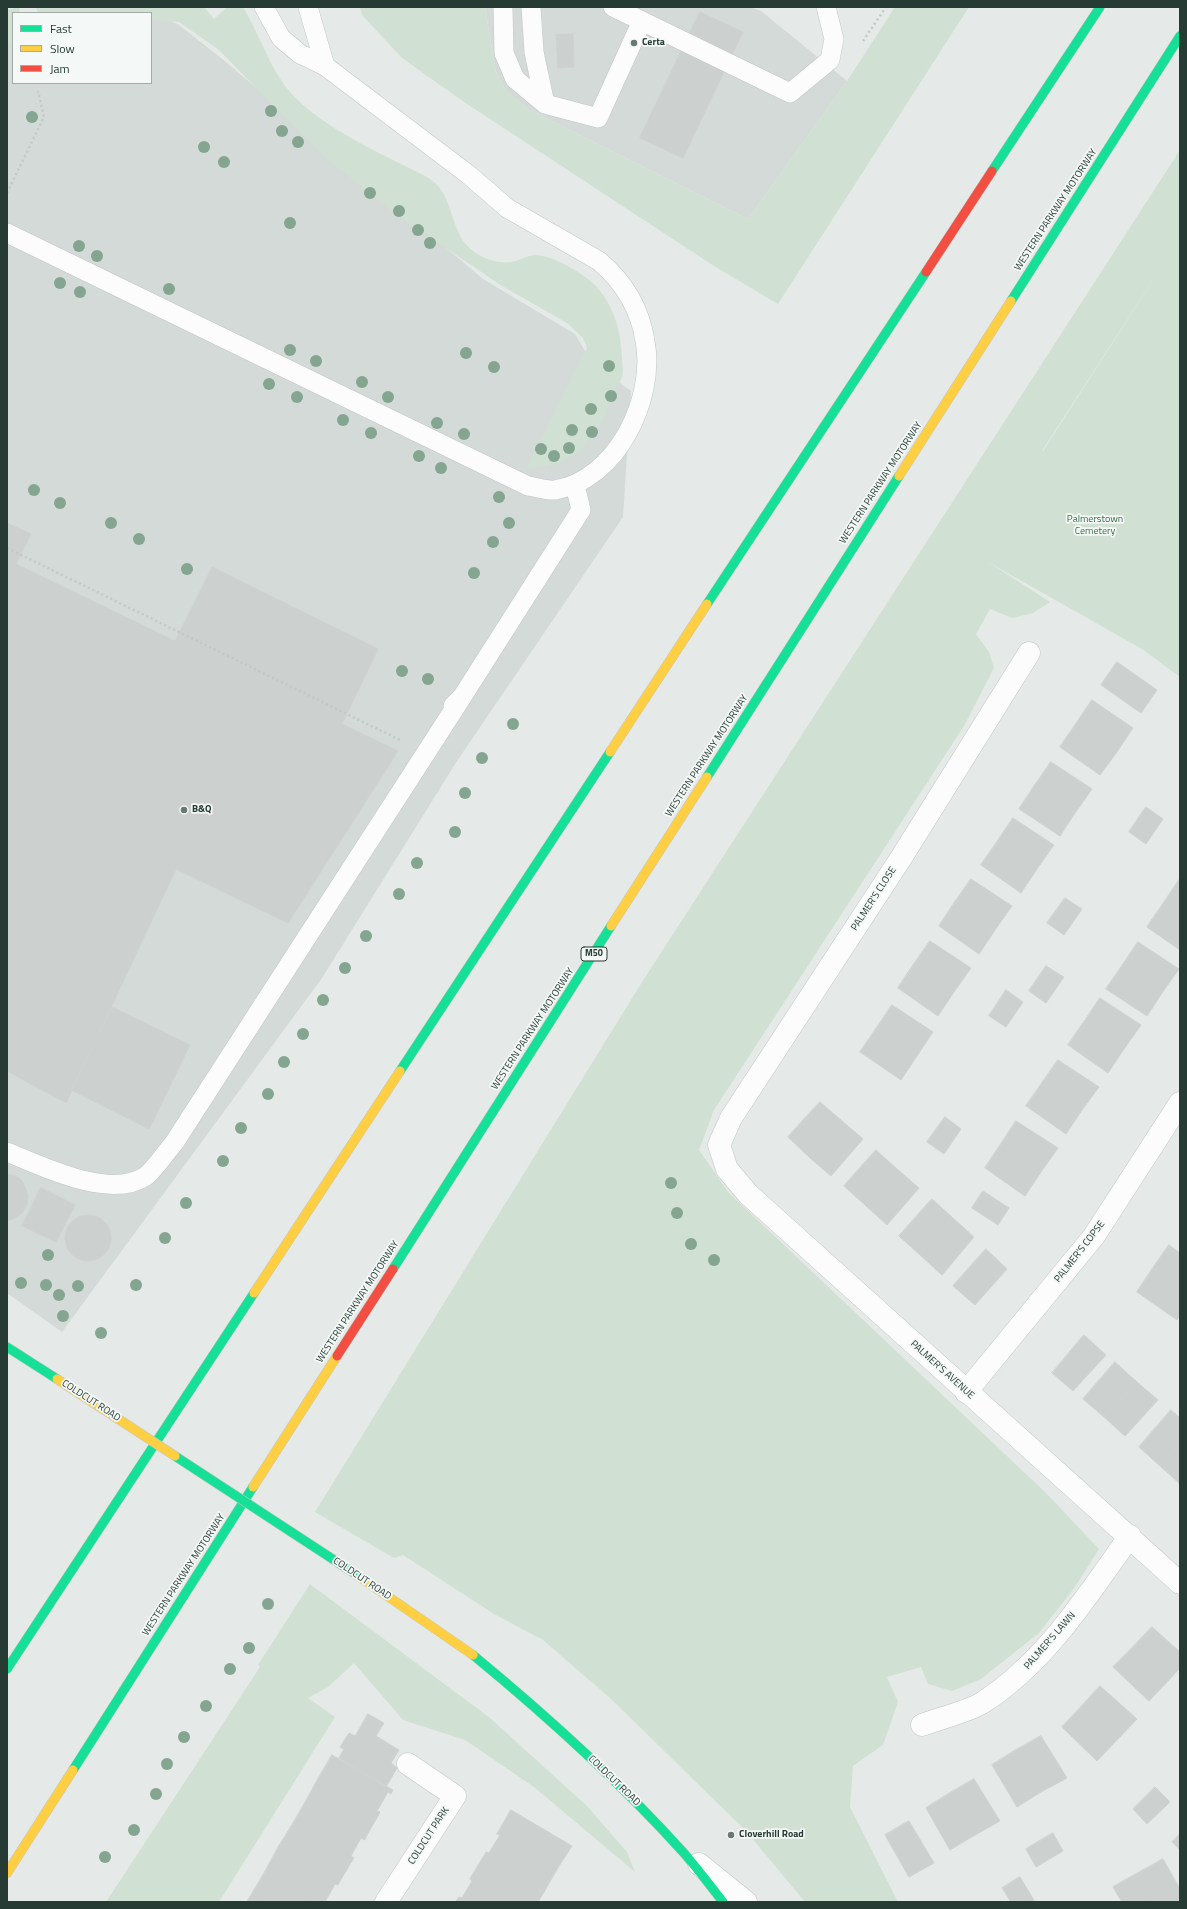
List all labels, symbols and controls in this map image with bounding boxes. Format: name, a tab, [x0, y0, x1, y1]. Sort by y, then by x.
legend	[12, 12, 152, 84]
text: Fast	[50, 19, 72, 38]
place label: Certa	[642, 37, 665, 49]
marker: Certa	[629, 38, 639, 48]
text: Slow	[50, 39, 75, 58]
text: Jam	[50, 59, 70, 78]
street label: WESTERN PARKWAY MOTORWAY	[1012, 147, 1100, 273]
street label: WESTERN PARKWAY MOTORWAY	[837, 420, 925, 546]
park label: Palmerstown Cemetery	[1067, 514, 1123, 538]
street label: WESTERN PARKWAY MOTORWAY	[663, 693, 751, 819]
place label: B&Q	[192, 804, 212, 816]
marker: B&Q	[179, 805, 189, 815]
street label: PALMER'S CLOSE	[849, 865, 899, 933]
road number: M50	[581, 947, 607, 961]
street label: WESTERN PARKWAY MOTORWAY	[489, 966, 577, 1092]
street label: PALMER'S COPSE	[1052, 1219, 1108, 1285]
street label: WESTERN PARKWAY MOTORWAY	[314, 1239, 402, 1365]
street label: PALMER'S AVENUE	[908, 1338, 976, 1402]
street label: COLDCUT ROAD	[59, 1378, 123, 1424]
street label: WESTERN PARKWAY MOTORWAY	[140, 1512, 228, 1638]
street label: COLDCUT ROAD	[331, 1555, 393, 1603]
street label: PALMER'S LAWN	[1022, 1610, 1078, 1672]
street label: COLDCUT ROAD	[586, 1753, 642, 1809]
street label: COLDCUT PARK	[406, 1805, 452, 1867]
place label: Cloverhill Road	[739, 1829, 804, 1841]
marker: Cloverhill Road	[726, 1830, 736, 1840]

